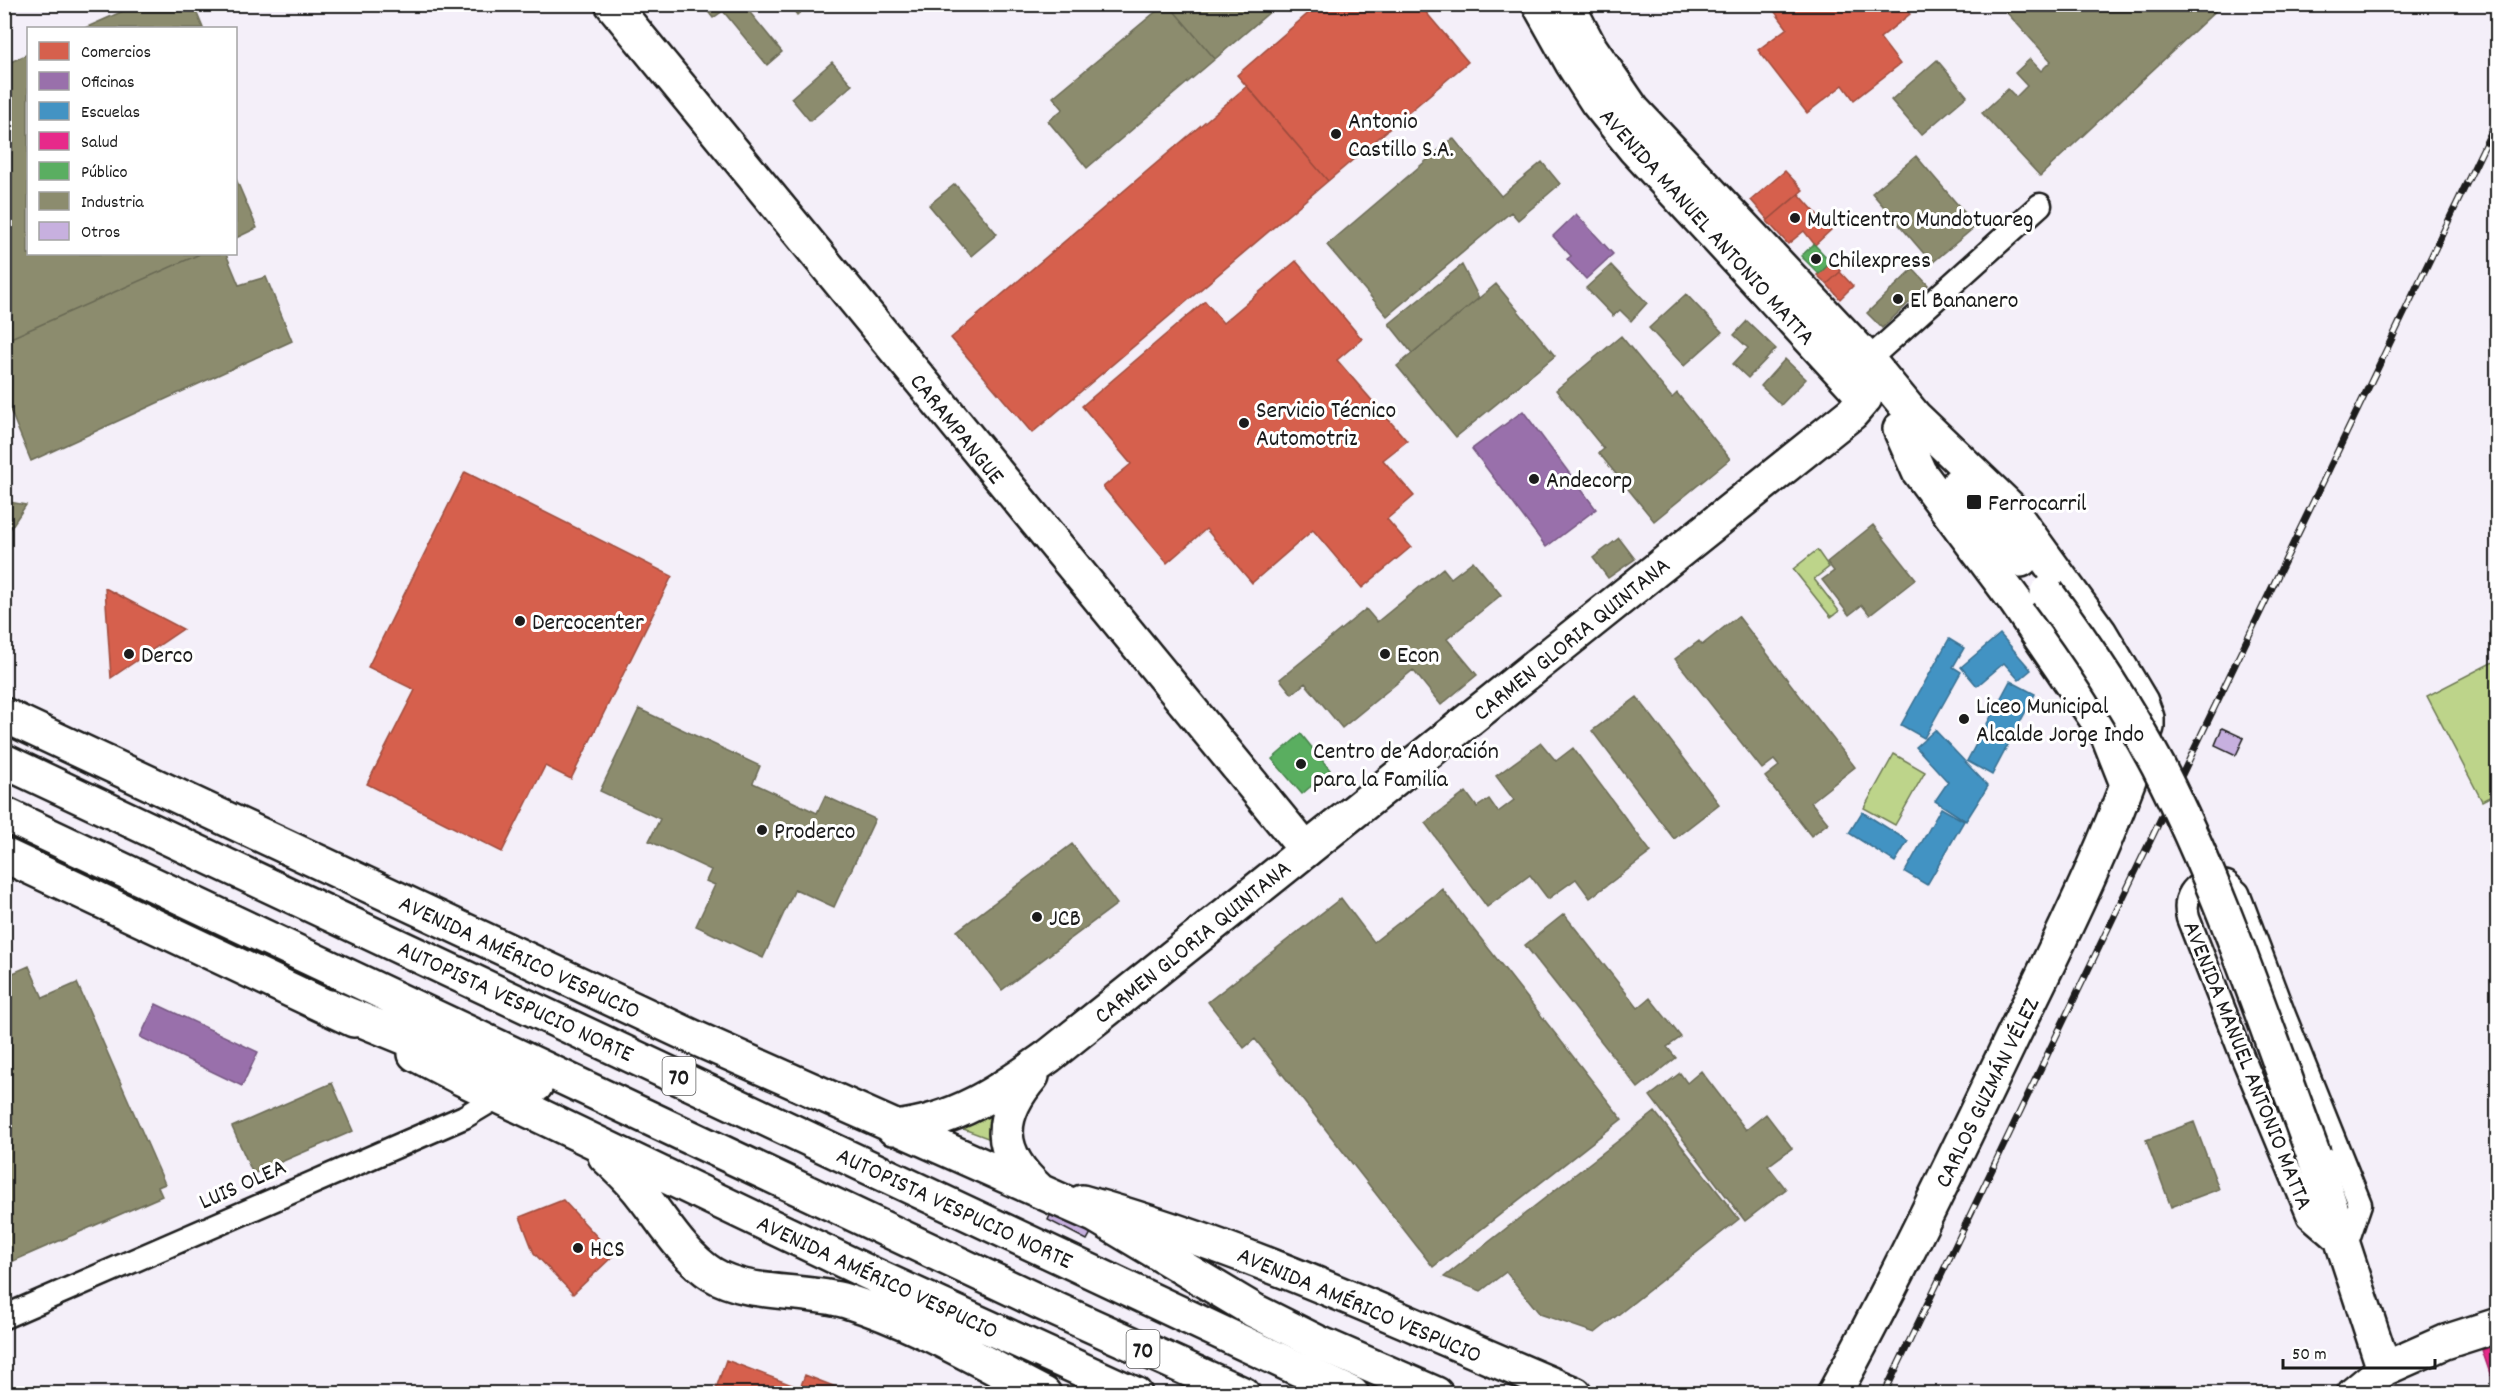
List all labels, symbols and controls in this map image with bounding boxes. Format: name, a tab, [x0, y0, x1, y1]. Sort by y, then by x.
legend	[27, 27, 237, 255]
text: Comercios	[81, 41, 151, 66]
text: Oficinas	[81, 71, 135, 96]
text: Escuelas	[81, 101, 140, 126]
street label: AVENIDA MANUEL ANTONIO MATTA	[1590, 102, 1822, 354]
place label: Antonio Castillo S.A.	[1348, 106, 1454, 168]
marker: Antonio Castillo S.A.	[1329, 127, 1343, 141]
text: Salud	[81, 131, 118, 156]
text: Público	[81, 161, 128, 186]
text: Industria	[81, 191, 144, 216]
place label: Multicentro Mundotuareg	[1807, 204, 2033, 238]
marker: Multicentro Mundotuareg	[1788, 211, 1802, 225]
text: Otros	[81, 221, 120, 246]
place label: Chilexpress	[1828, 245, 1931, 279]
marker: Chilexpress	[1809, 252, 1823, 266]
place label: El Bananero	[1910, 285, 2018, 319]
marker: El Bananero	[1891, 292, 1905, 306]
street label: CARAMPANGUE	[900, 367, 1011, 493]
place label: Servicio Técnico Automotriz	[1256, 395, 1396, 457]
marker: Servicio Técnico Automotriz	[1237, 416, 1251, 430]
place label: Andecorp	[1546, 465, 1632, 499]
marker: Andecorp	[1527, 472, 1541, 486]
place label: Ferrocarril	[1988, 488, 2087, 522]
marker: Ferrocarril	[1965, 493, 1983, 511]
street label: CARMEN GLORIA QUINTANA	[1467, 550, 1679, 731]
place label: Dercocenter	[532, 607, 644, 641]
marker: Dercocenter	[513, 614, 527, 628]
place label: Derco	[141, 640, 193, 674]
place label: Econ	[1397, 640, 1439, 674]
marker: Derco	[122, 647, 136, 661]
marker: Econ	[1378, 647, 1392, 661]
place label: Liceo Municipal Alcalde Jorge Indo	[1976, 691, 2144, 753]
marker: Liceo Municipal Alcalde Jorge Indo	[1957, 712, 1971, 726]
place label: Centro de Adoración para la Familia	[1313, 736, 1499, 798]
marker: Centro de Adoración para la Familia	[1294, 757, 1308, 771]
place label: Proderco	[774, 816, 856, 850]
marker: Proderco	[755, 823, 769, 837]
street label: CARMEN GLORIA QUINTANA	[1088, 853, 1300, 1034]
street label: AVENIDA AMÉRICO VESPUCIO	[392, 888, 645, 1030]
place label: JCB	[1049, 903, 1081, 937]
marker: JCB	[1030, 910, 1044, 924]
street label: AVENIDA MANUEL ANTONIO MATTA	[2173, 917, 2320, 1216]
street label: AUTOPISTA VESPUCIO NORTE	[391, 933, 638, 1072]
street label: CARLOS GUZMÁN VÉLEZ	[1928, 992, 2050, 1194]
road number: 70	[662, 1057, 696, 1095]
street label: AUTOPISTA VESPUCIO NORTE	[830, 1140, 1077, 1279]
street label: LUIS OLEA	[194, 1151, 292, 1220]
street label: AVENIDA AMÉRICO VESPUCIO	[750, 1208, 1003, 1350]
place label: HCS	[590, 1234, 625, 1268]
street label: AVENIDA AMÉRICO VESPUCIO	[1231, 1240, 1486, 1374]
marker: HCS	[571, 1241, 585, 1255]
road number: 70	[1126, 1330, 1160, 1368]
scale bar	[2283, 1332, 2434, 1370]
text: 50 m	[2292, 1343, 2327, 1368]

